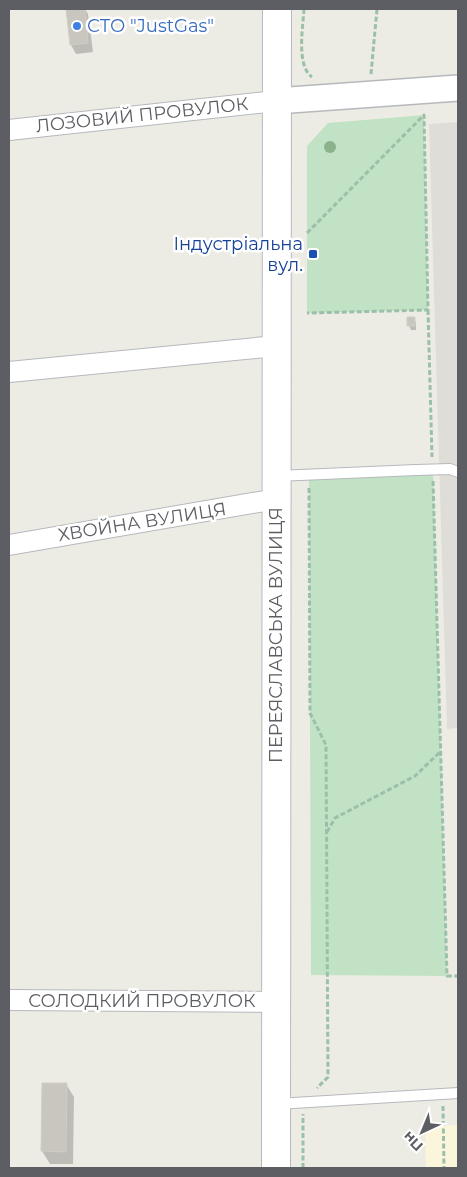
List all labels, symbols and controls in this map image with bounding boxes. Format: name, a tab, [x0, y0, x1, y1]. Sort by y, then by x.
place label: СТО "JustGas"	[87, 15, 214, 37]
marker: СТО "JustGas"	[71, 20, 83, 32]
street label: ЛОЗОВИЙ ПРОВУЛОК	[35, 93, 250, 137]
place label: Індустріальна вул.	[173, 233, 303, 276]
marker: Індустріальна вул.	[307, 248, 319, 260]
street label: ХВОЙНА ВУЛИЦЯ	[56, 498, 228, 546]
street label: ПЕРЕЯСЛАВСЬКА ВУЛИЦЯ	[265, 507, 287, 763]
street label: СОЛОДКИЙ ПРОВУЛОК	[28, 990, 256, 1012]
north arrow	[397, 1107, 447, 1157]
text: Пн	[399, 1128, 427, 1155]

